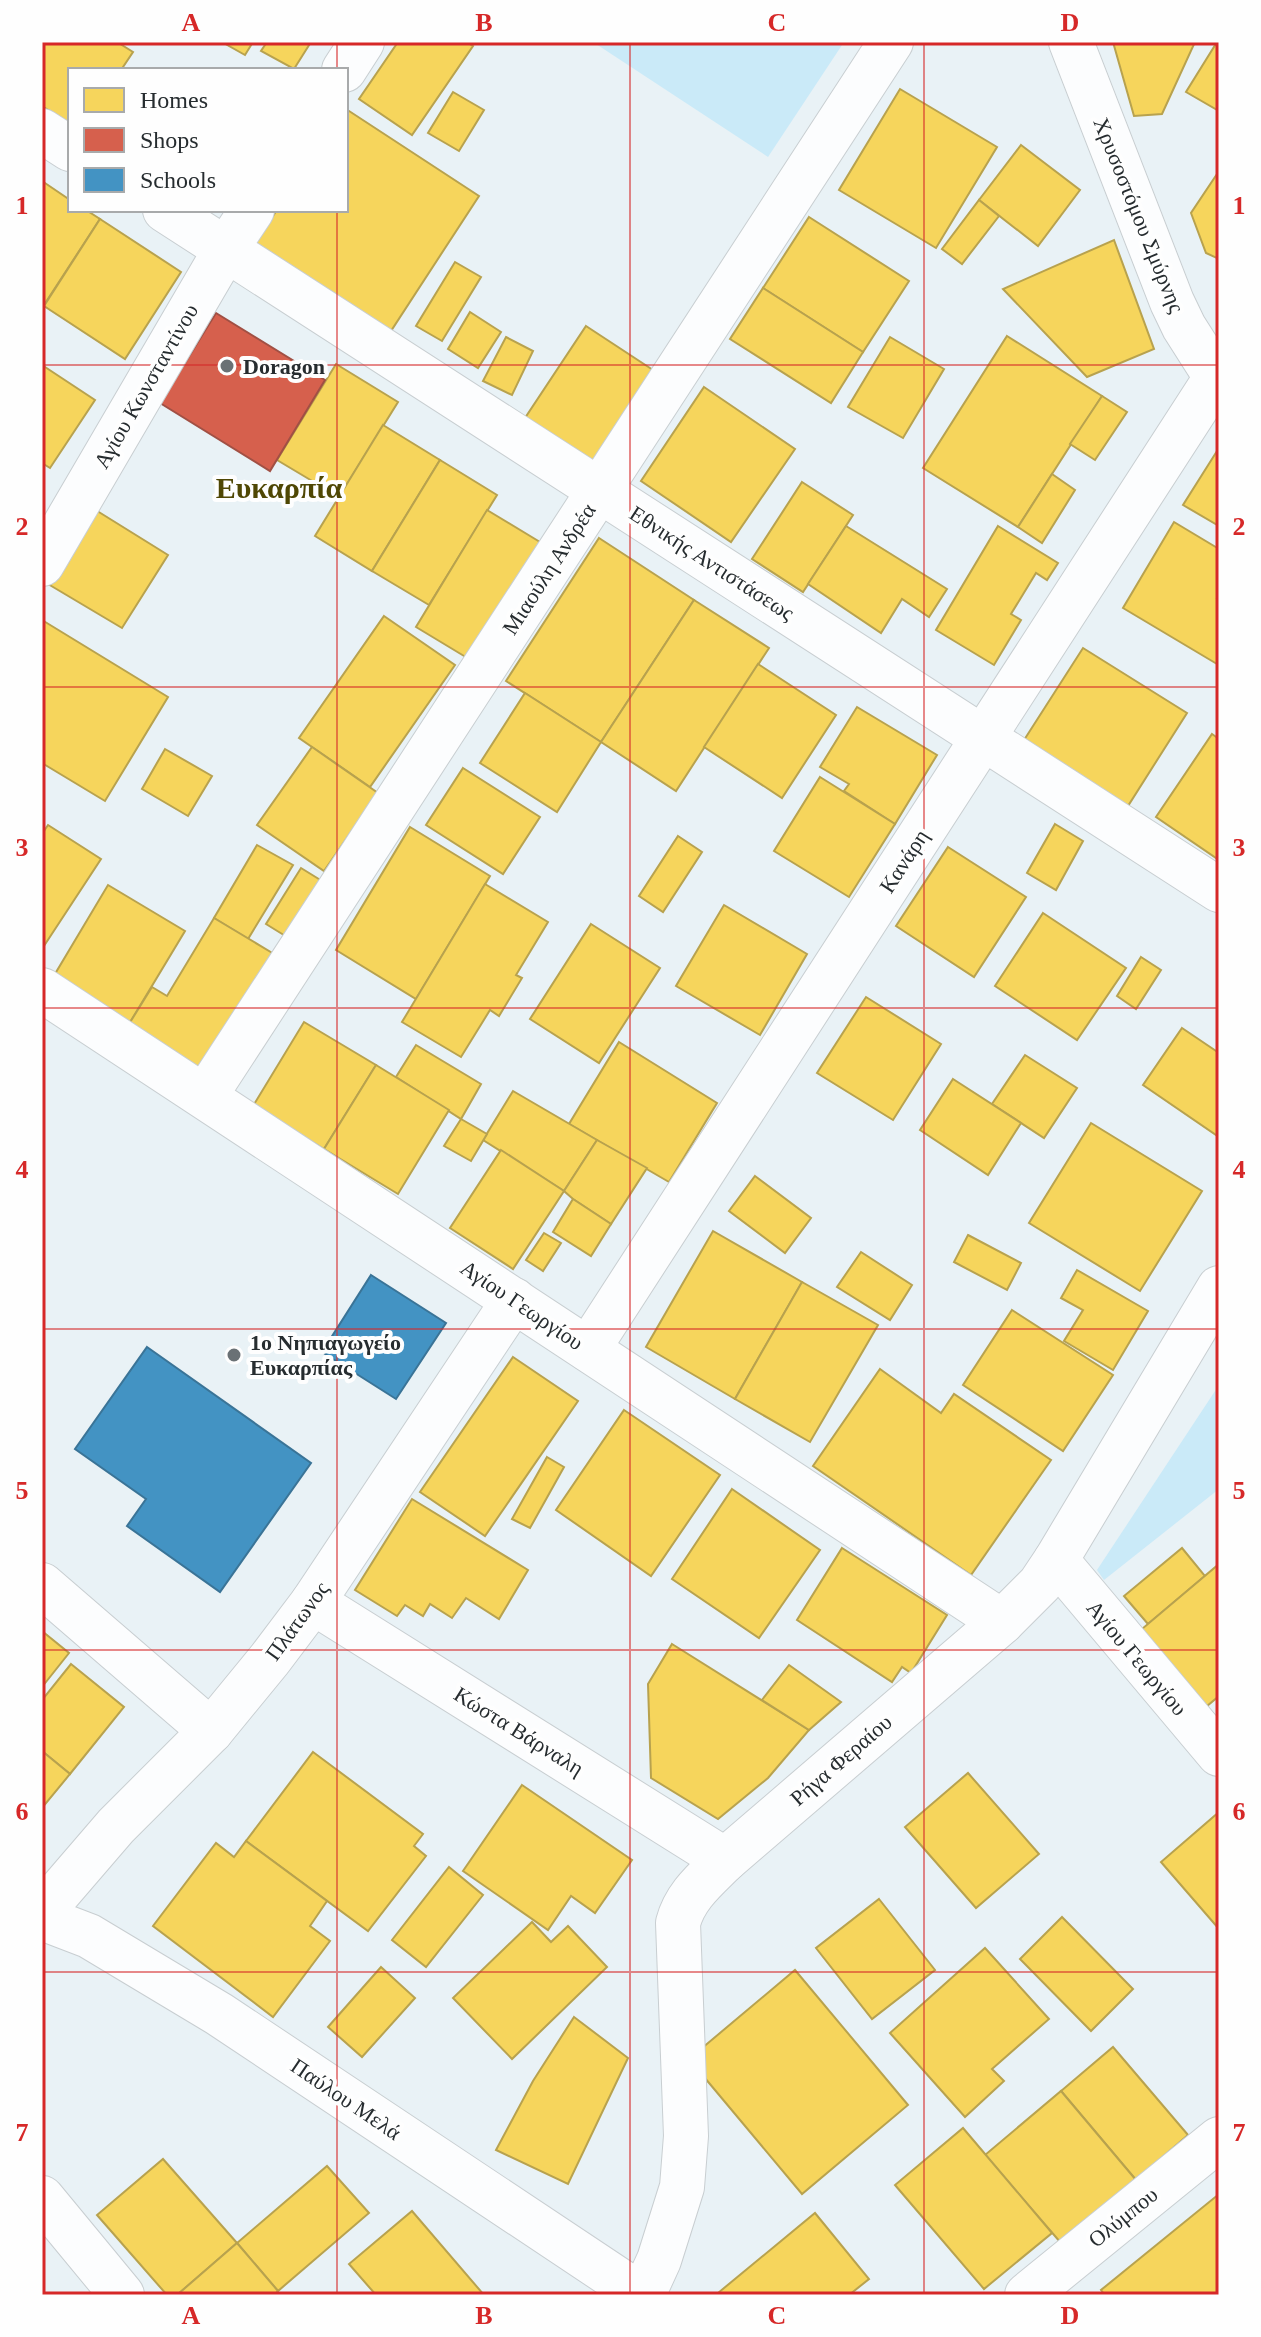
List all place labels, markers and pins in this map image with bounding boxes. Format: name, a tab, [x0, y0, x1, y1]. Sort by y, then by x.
place label: Doragon	[243, 354, 325, 379]
marker: Doragon	[218, 357, 236, 375]
place label: 1ο Νηπιαγωγείο Ευκαρπίας	[250, 1330, 401, 1380]
marker: 1ο Νηπιαγωγείο Ευκαρπίας	[225, 1346, 243, 1364]

